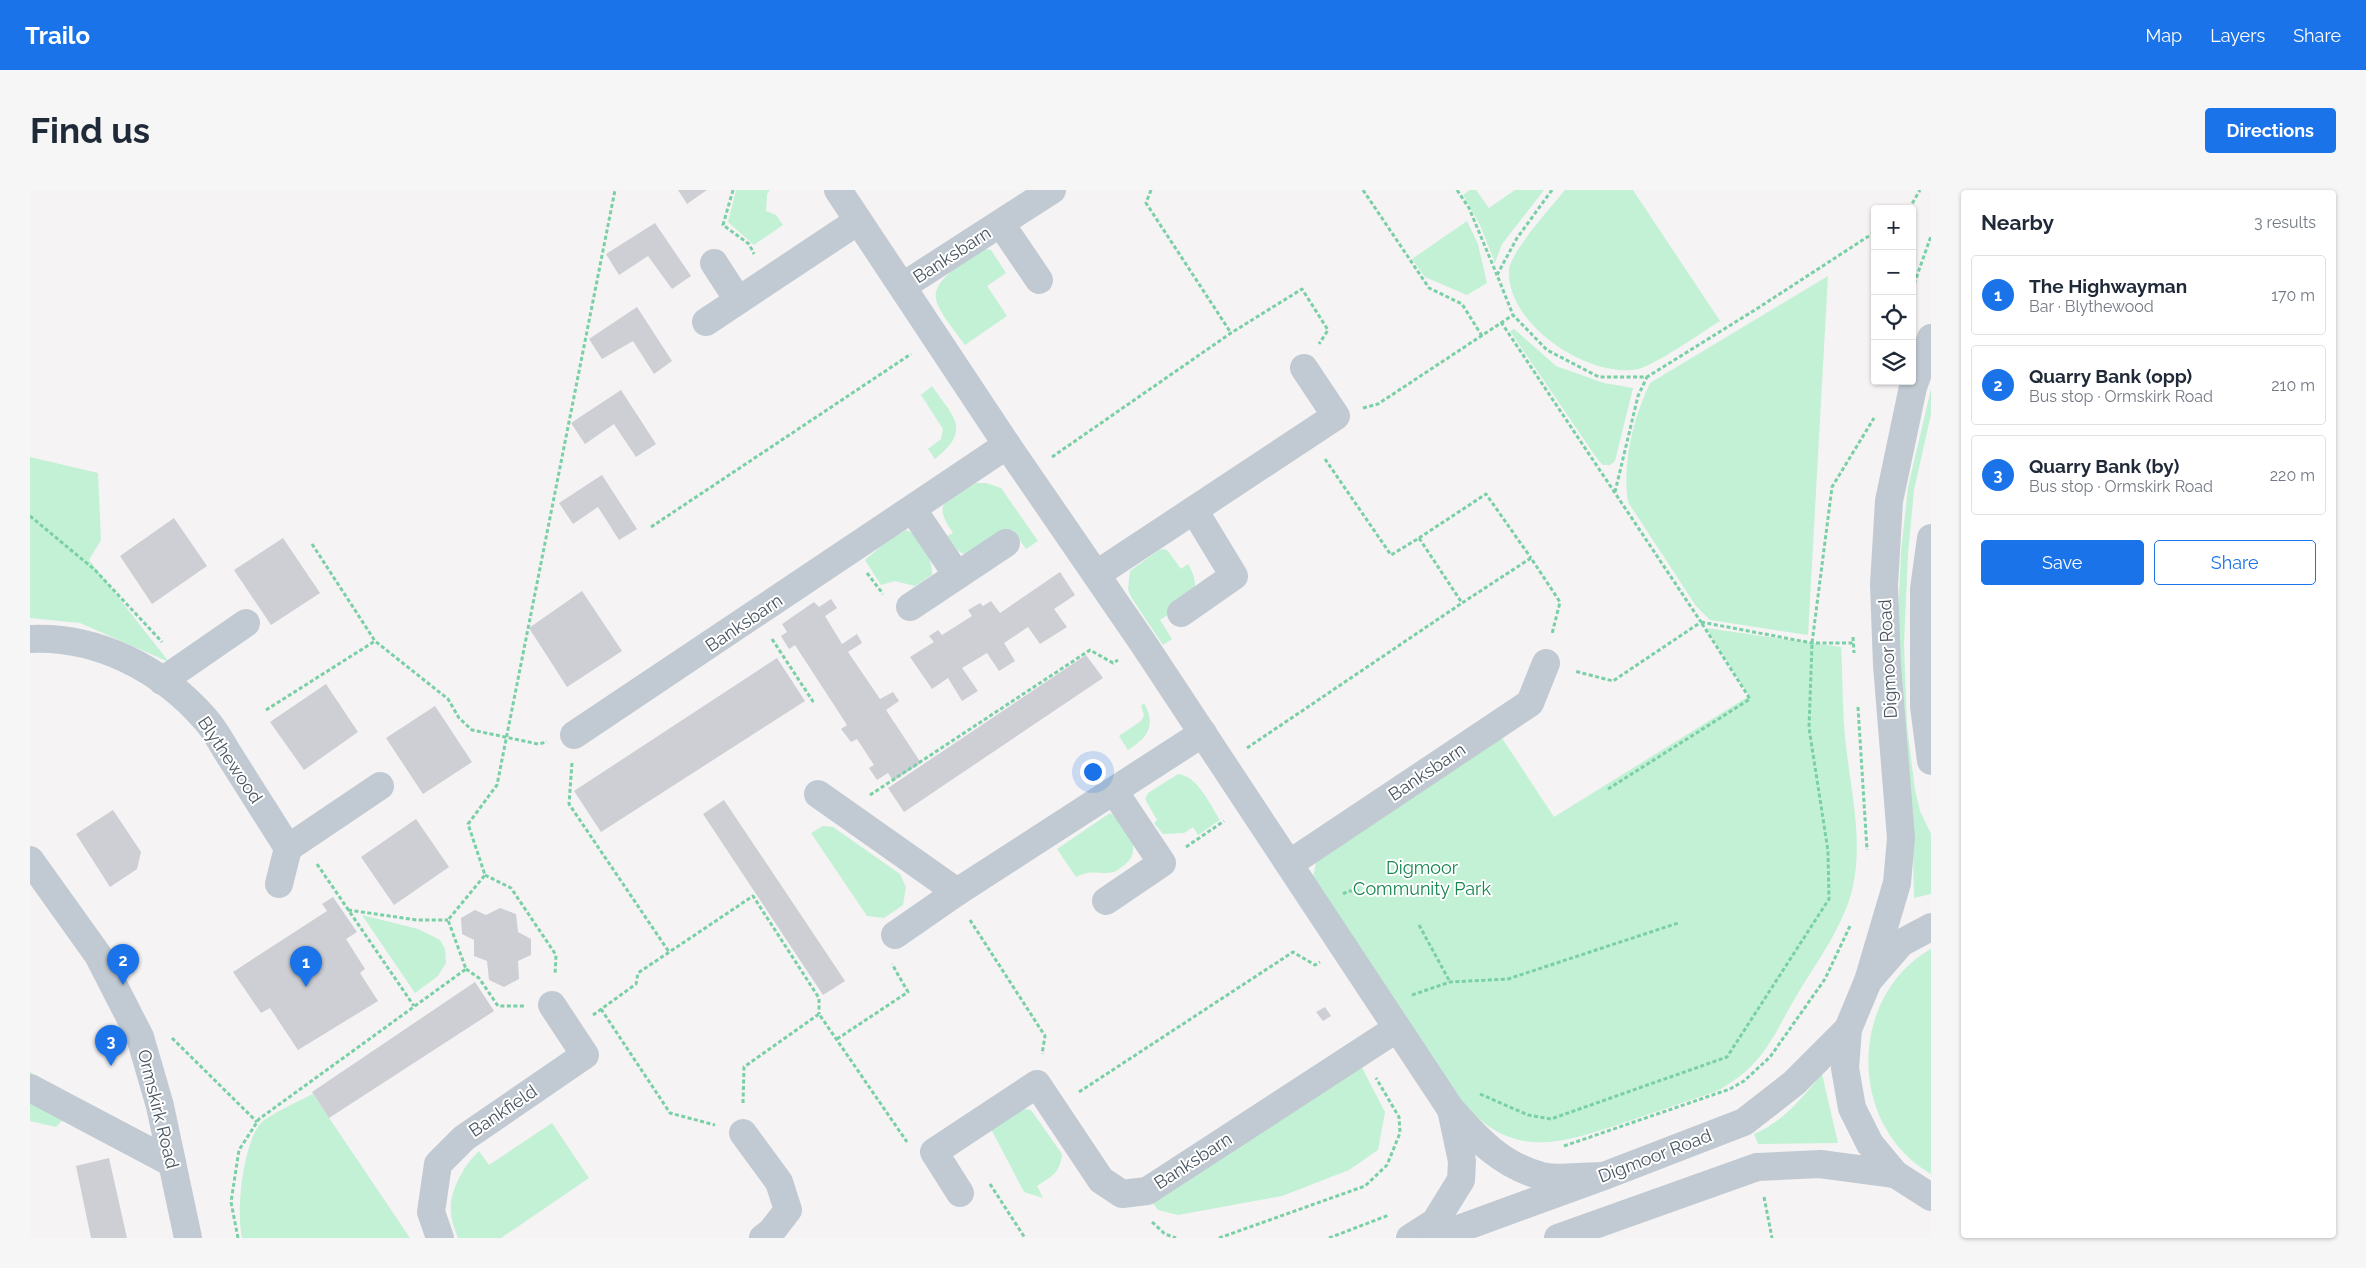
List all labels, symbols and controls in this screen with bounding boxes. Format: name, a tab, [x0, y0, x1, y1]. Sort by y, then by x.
text: Trailo	[25, 21, 90, 50]
text: Map	[2146, 25, 2182, 46]
text: Layers	[2210, 25, 2265, 46]
text: Share	[2293, 25, 2341, 46]
button: Directions	[2205, 108, 2336, 153]
text: Find us	[30, 110, 150, 151]
map controls	[1871, 205, 1916, 385]
button: +	[1871, 205, 1916, 250]
text: Nearby	[1981, 210, 2054, 235]
text: 3 results	[2254, 213, 2316, 232]
street label: Banksbarn	[909, 222, 994, 287]
button: −	[1871, 250, 1916, 295]
text: The Highwayman	[2029, 275, 2187, 297]
text: 1	[1994, 286, 2002, 305]
text: 170 m	[2271, 286, 2315, 305]
button: locate	[1871, 295, 1916, 340]
text: Bar · Blythewood	[2029, 297, 2154, 316]
button: layers	[1871, 340, 1916, 385]
text: Quarry Bank (opp)	[2029, 365, 2192, 387]
text: 2	[1993, 376, 2003, 395]
text: 210 m	[2271, 376, 2315, 395]
text: Bus stop · Ormskirk Road	[2029, 387, 2213, 406]
text: Quarry Bank (by)	[2029, 455, 2179, 477]
text: 3	[1994, 466, 2002, 485]
text: 220 m	[2270, 466, 2315, 485]
text: Bus stop · Ormskirk Road	[2029, 477, 2213, 496]
button: Save	[1981, 540, 2144, 585]
button: Share	[2154, 540, 2316, 585]
street label: Banksbarn	[701, 589, 786, 656]
street label: Digmoor Road	[1874, 599, 1901, 719]
street label: Blythewood	[194, 712, 267, 807]
street label: Banksbarn	[1384, 738, 1469, 805]
your location	[1080, 759, 1106, 785]
park label: Digmoor Community Park	[1353, 857, 1491, 899]
pin: 2	[107, 944, 139, 985]
pin: 1	[290, 946, 322, 987]
pin: 3	[95, 1025, 127, 1066]
street label: Ormskirk Road	[134, 1047, 183, 1171]
street label: Bankfield	[465, 1080, 541, 1141]
street label: Digmoor Road	[1595, 1124, 1714, 1187]
street label: Banksbarn	[1150, 1128, 1235, 1193]

